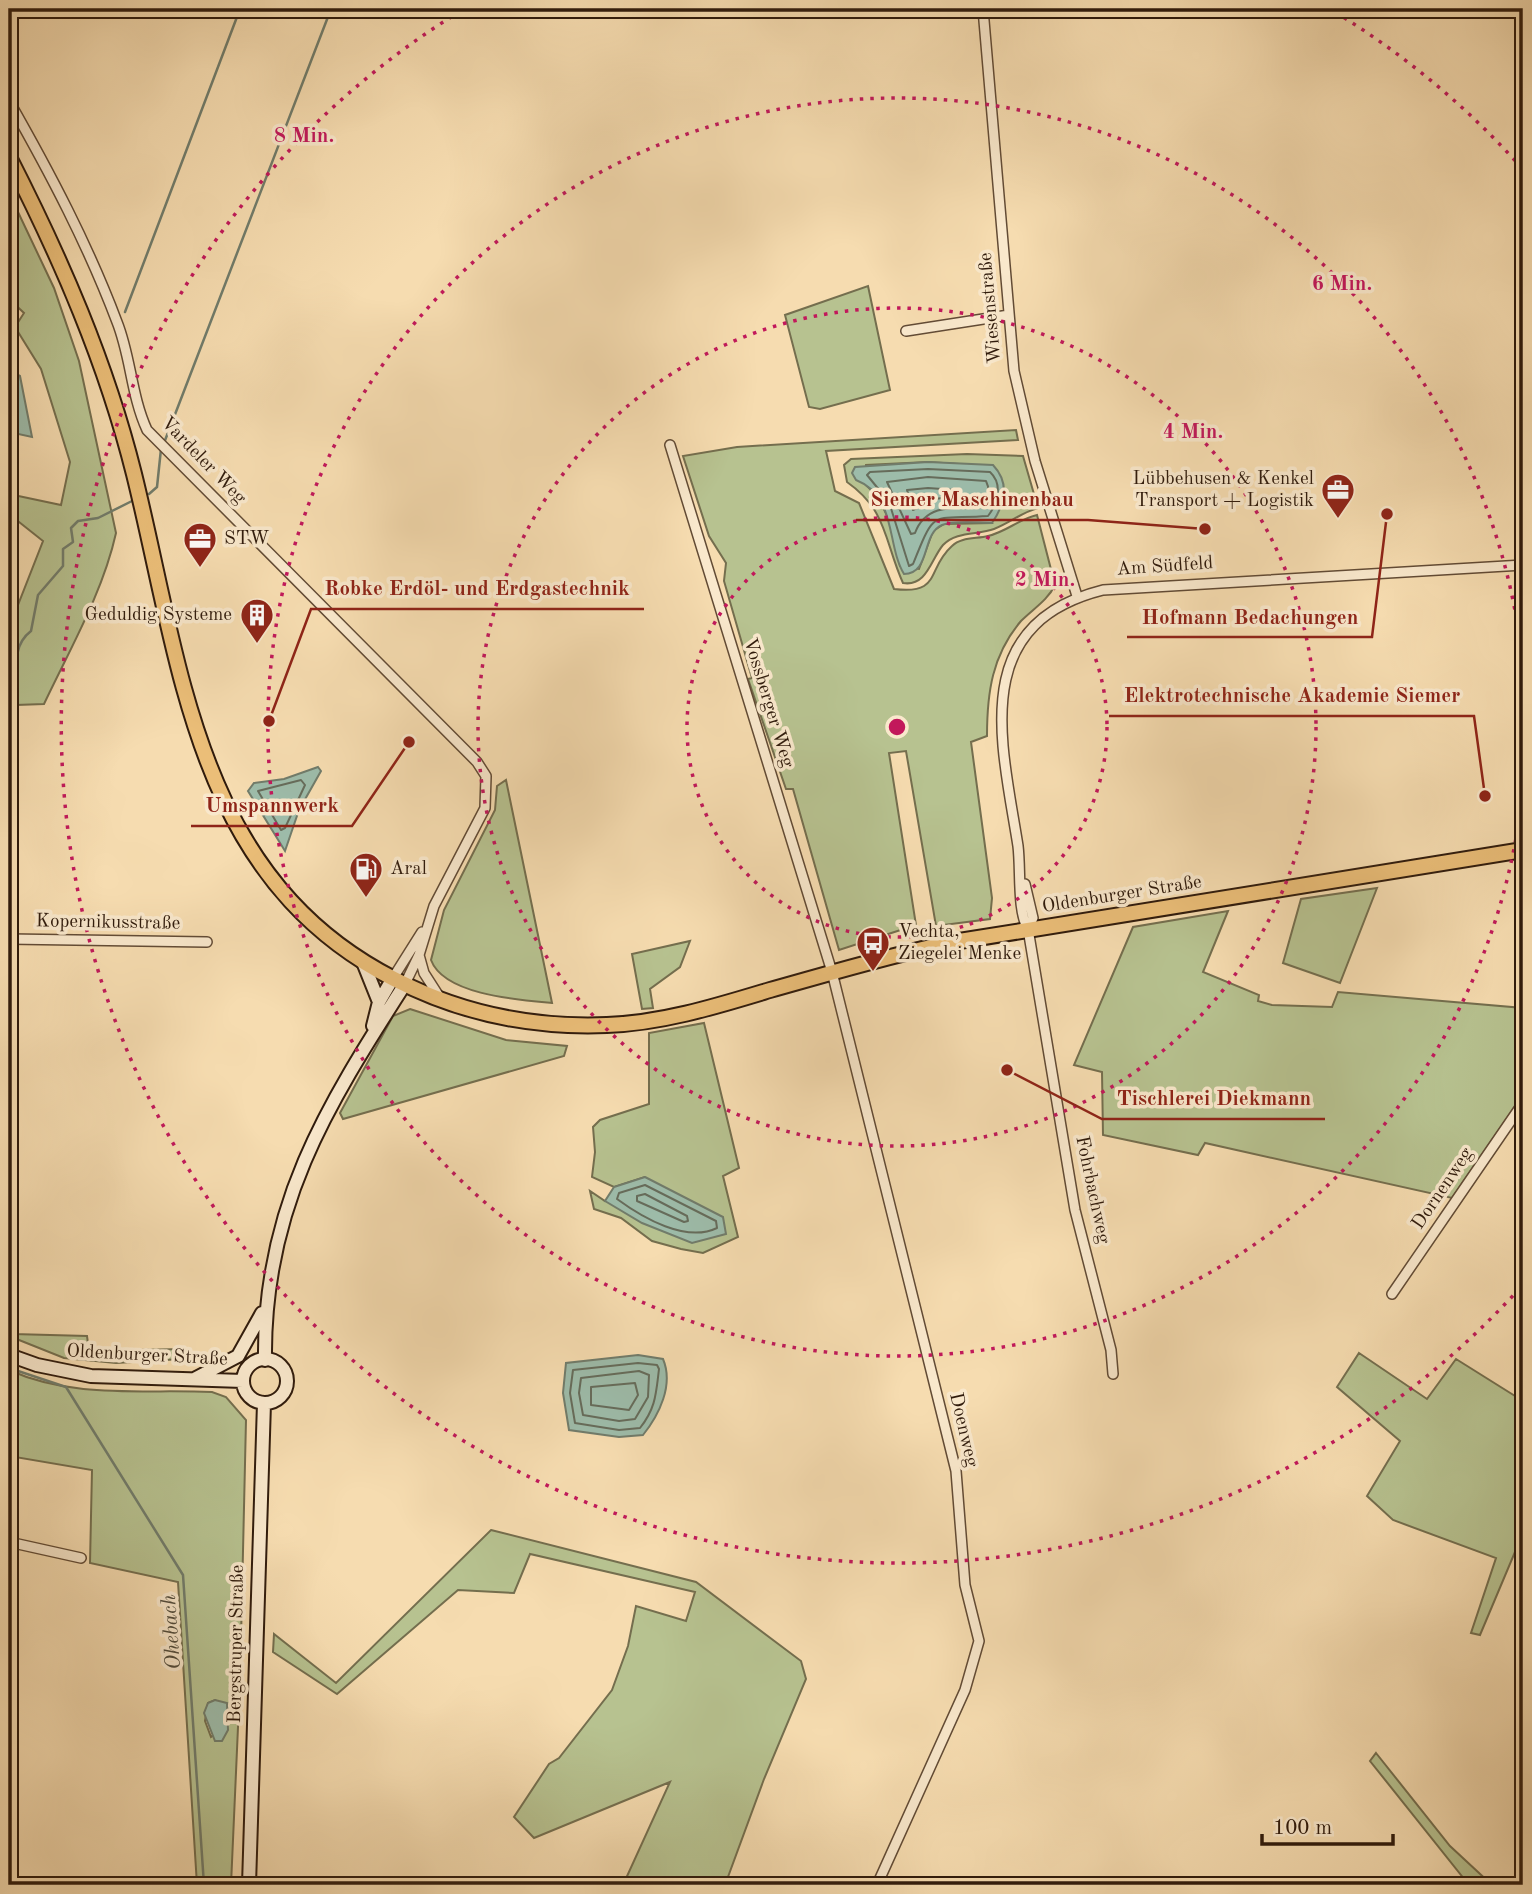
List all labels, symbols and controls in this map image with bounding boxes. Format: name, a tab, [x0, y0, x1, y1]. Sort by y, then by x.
text: 8 Min.	[274, 126, 334, 147]
street label: Wiesenstraße	[977, 252, 1005, 364]
text: 6 Min.	[1312, 274, 1372, 295]
street label: Vardeler Weg	[157, 414, 250, 509]
text: 4 Min.	[1163, 422, 1223, 443]
place label: Lübbehusen & Kenkel Transport + Logistik	[1133, 470, 1314, 511]
office icon: Lübbehusen & Kenkel Transport + Logistik	[1319, 471, 1357, 520]
callout: Siemer Maschinenbau	[856, 478, 1088, 520]
text: Siemer Maschinenbau	[870, 490, 1074, 511]
office icon: STW	[181, 520, 219, 569]
place label: STW	[224, 530, 270, 549]
street label: Am Südfeld	[1116, 554, 1214, 580]
callout: Robke Erdöl- und Erdgastechnik	[311, 567, 644, 609]
text: 2 Min.	[1015, 570, 1075, 591]
text: Robke Erdöl- und Erdgastechnik	[324, 579, 630, 600]
callout: Hofmann Bedachungen	[1127, 595, 1372, 637]
building icon: Geduldig Systeme	[238, 596, 276, 645]
place label: Geduldig Systeme	[84, 606, 232, 625]
text: Hofmann Bedachungen	[1142, 608, 1358, 629]
street label: Vossberger Weg	[739, 636, 797, 771]
callout: Elektrotechnische Akademie Siemer	[1109, 674, 1474, 716]
text: Elektrotechnische Akademie Siemer	[1124, 686, 1460, 707]
centre of rings	[885, 715, 909, 739]
callout: Umspannwerk	[191, 784, 352, 826]
text: Umspannwerk	[205, 796, 339, 817]
fuel station icon: Aral	[347, 850, 385, 899]
place label: Aral	[390, 860, 427, 879]
street label: Oldenburger Straße	[1041, 873, 1203, 917]
street label: Kopernikusstraße	[36, 912, 180, 934]
place label: Vechta, Ziegelei Menke	[898, 923, 1021, 964]
bus stop icon: Vechta, Ziegelei Menke	[854, 924, 892, 973]
callout: Tischlerei Diekmann	[1102, 1077, 1325, 1119]
text: Tischlerei Diekmann	[1117, 1089, 1311, 1110]
street label: Fohrbachweg	[1071, 1134, 1113, 1246]
street label: Dornenweg	[1409, 1144, 1478, 1233]
street label: Oldenburger Straße	[66, 1342, 228, 1370]
street label: Doenweg	[945, 1391, 981, 1470]
street label: Bergstruper Straße	[226, 1564, 248, 1724]
water label: Ohebach	[159, 1593, 185, 1670]
scale bar	[1262, 1803, 1394, 1847]
text: 100 m	[1273, 1818, 1332, 1839]

